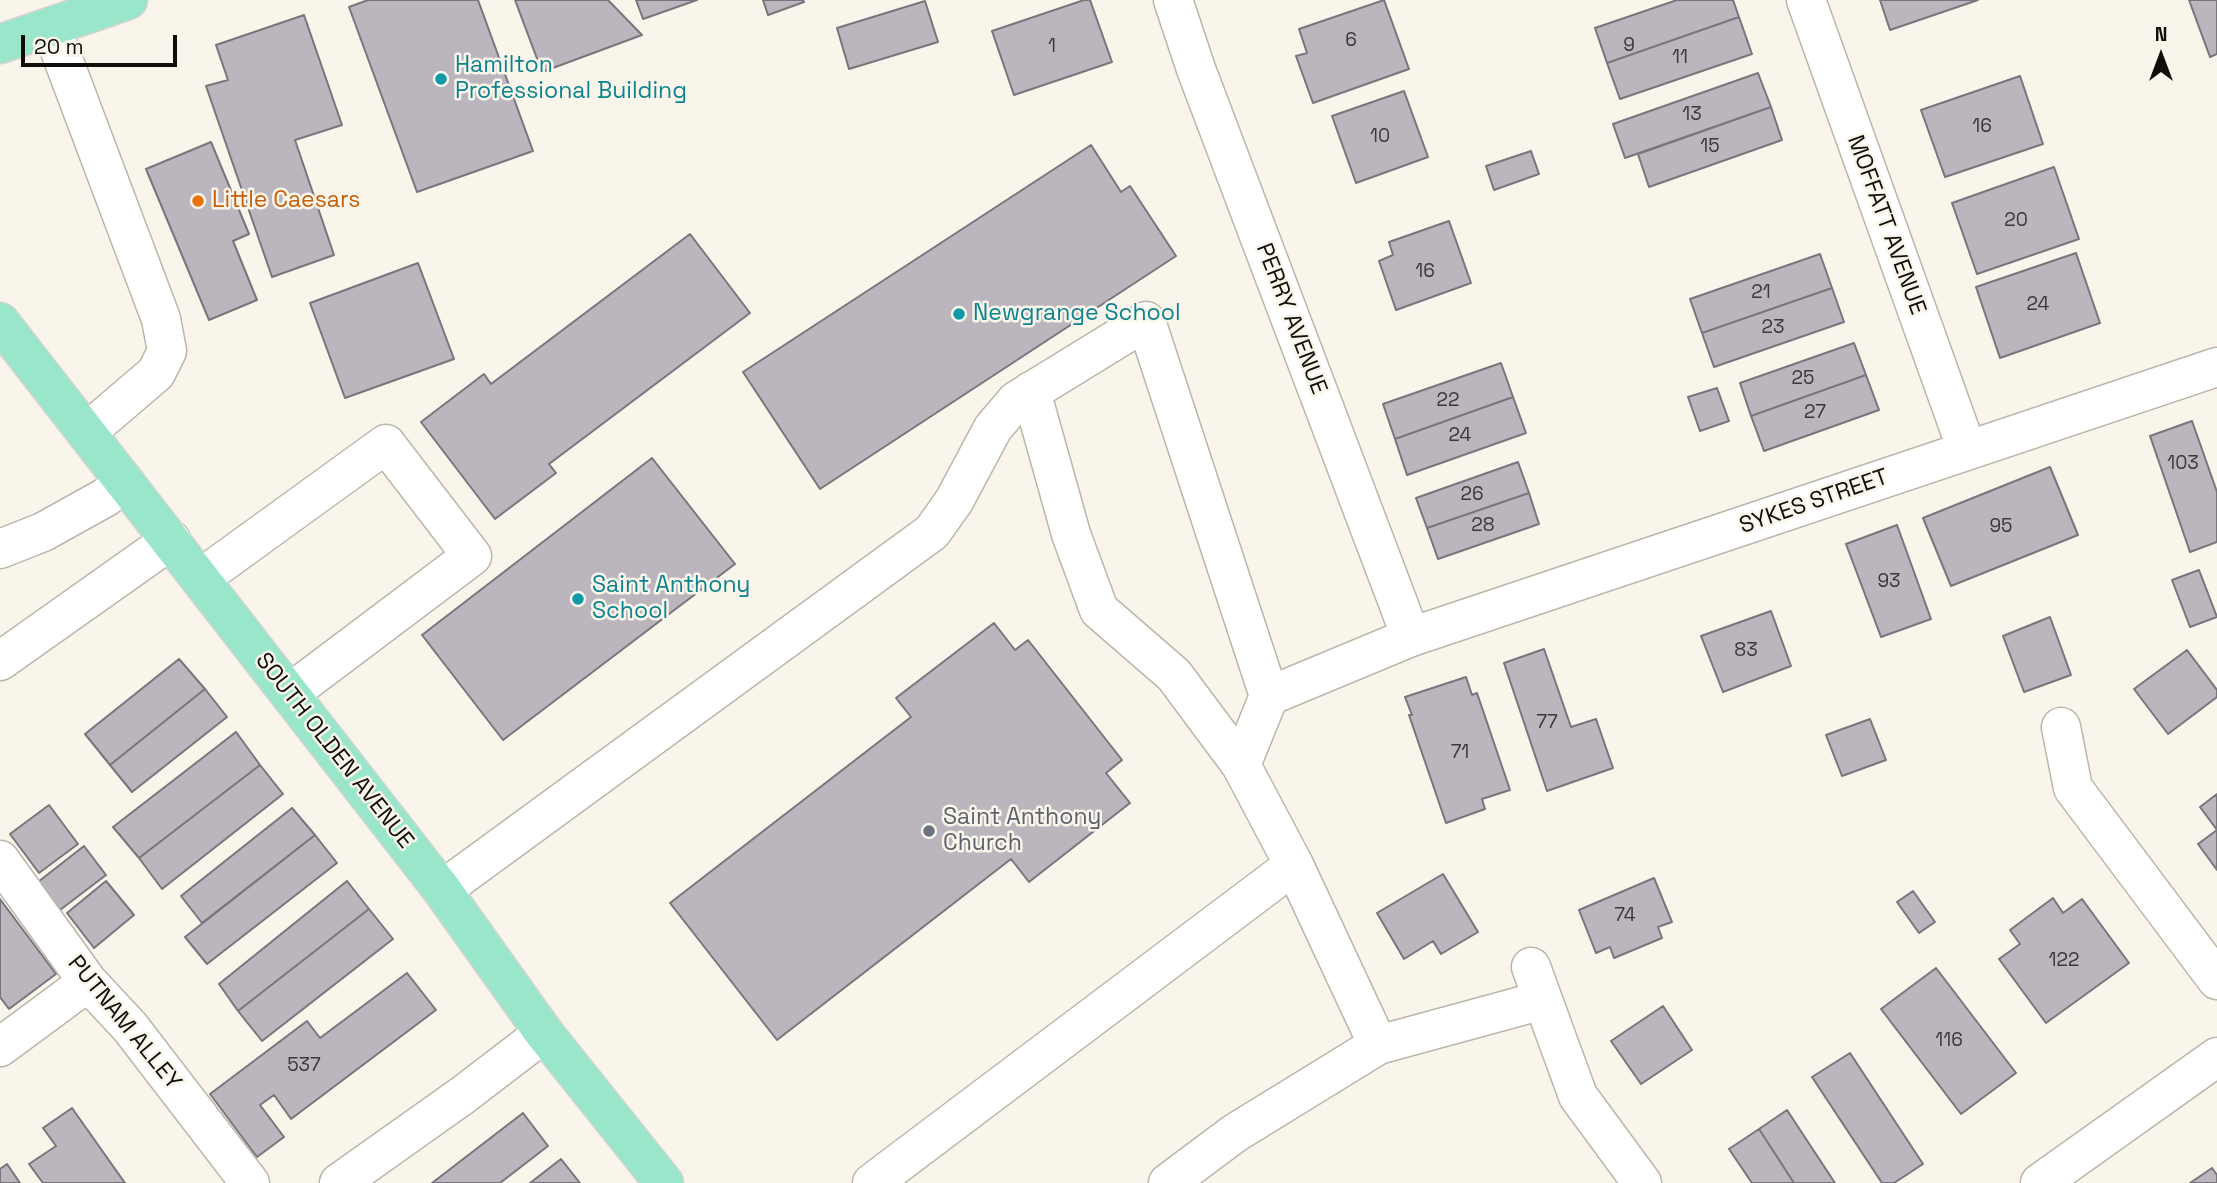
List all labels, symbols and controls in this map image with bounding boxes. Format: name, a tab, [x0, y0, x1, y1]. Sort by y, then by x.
scale bar	[24, 21, 180, 65]
north arrow	[2126, 21, 2196, 91]
text: N	[2155, 22, 2167, 47]
house number: 6	[1345, 30, 1357, 52]
text: 20 m	[34, 33, 84, 60]
house number: 9	[1623, 35, 1635, 57]
house number: 1	[1048, 36, 1056, 58]
house number: 11	[1672, 47, 1688, 69]
place label: Hamilton Professional Building	[455, 52, 687, 106]
marker: Hamilton Professional Building	[433, 71, 449, 87]
house number: 13	[1682, 104, 1702, 126]
house number: 16	[1972, 116, 1992, 138]
house number: 10	[1370, 126, 1390, 148]
street label: MOFFATT AVENUE	[1841, 132, 1931, 318]
house number: 15	[1700, 136, 1720, 158]
place label: Little Caesars	[212, 187, 360, 215]
marker: Little Caesars	[190, 193, 206, 209]
house number: 20	[2004, 210, 2028, 232]
street label: PERRY AVENUE	[1250, 240, 1332, 398]
house number: 16	[1415, 261, 1435, 283]
house number: 21	[1751, 282, 1771, 304]
house number: 24	[2027, 294, 2049, 316]
place label: Newgrange School	[973, 300, 1181, 328]
marker: Newgrange School	[951, 306, 967, 322]
house number: 23	[1762, 317, 1784, 339]
house number: 25	[1792, 368, 1814, 390]
house number: 22	[1437, 390, 1459, 412]
house number: 27	[1804, 402, 1826, 424]
house number: 24	[1449, 425, 1471, 447]
house number: 103	[2167, 453, 2199, 475]
street label: SYKES STREET	[1736, 464, 1892, 540]
house number: 26	[1460, 484, 1484, 506]
house number: 28	[1471, 515, 1495, 537]
house number: 95	[1989, 516, 2013, 538]
house number: 93	[1877, 571, 1901, 593]
place label: Saint Anthony School	[592, 572, 750, 626]
marker: Saint Anthony School	[570, 591, 586, 607]
house number: 83	[1734, 640, 1758, 662]
street label: SOUTH OLDEN AVENUE	[249, 648, 419, 854]
house number: 77	[1536, 712, 1558, 734]
house number: 71	[1451, 742, 1469, 764]
place label: Saint Anthony Church	[943, 804, 1101, 858]
marker: Saint Anthony Church	[921, 823, 937, 839]
house number: 74	[1614, 905, 1636, 927]
street label: PUTNAM ALLEY	[61, 950, 187, 1096]
house number: 122	[2049, 950, 2079, 972]
house number: 116	[1935, 1030, 1963, 1052]
house number: 537	[287, 1055, 321, 1077]

